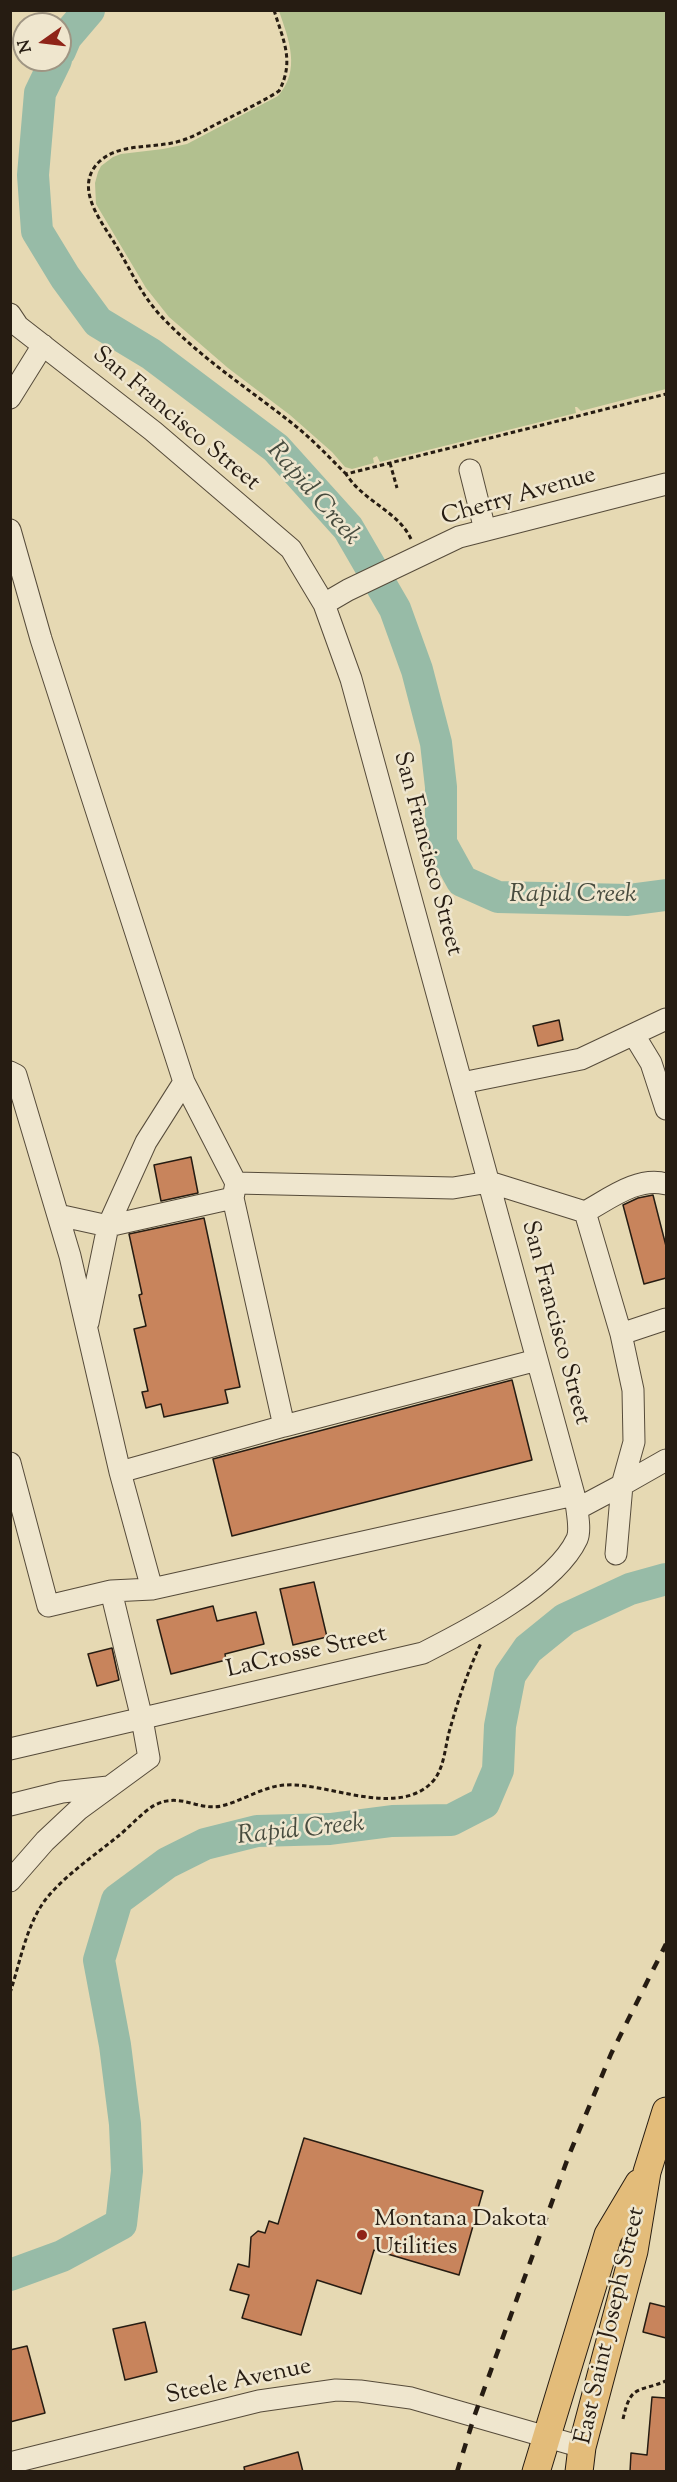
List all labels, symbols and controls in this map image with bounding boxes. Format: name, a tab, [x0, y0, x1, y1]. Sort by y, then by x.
north arrow	[12, 12, 72, 72]
text: N	[13, 37, 39, 55]
street label: San Francisco Street	[85, 342, 265, 498]
water label: Rapid Creek	[258, 437, 366, 553]
street label: Cherry Avenue	[438, 462, 600, 534]
street label: San Francisco Street	[385, 749, 467, 959]
water label: Rapid Creek	[509, 881, 637, 913]
street label: San Francisco Street	[513, 1218, 595, 1428]
street label: LaCrosse Street	[224, 1622, 390, 1686]
water label: Rapid Creek	[236, 1810, 366, 1854]
street label: East Saint Joseph Street	[571, 2205, 653, 2447]
place label: Montana Dakota Utilities	[374, 2207, 547, 2263]
marker: Montana Dakota Utilities	[355, 2228, 369, 2242]
street label: Steele Avenue	[164, 2354, 314, 2412]

